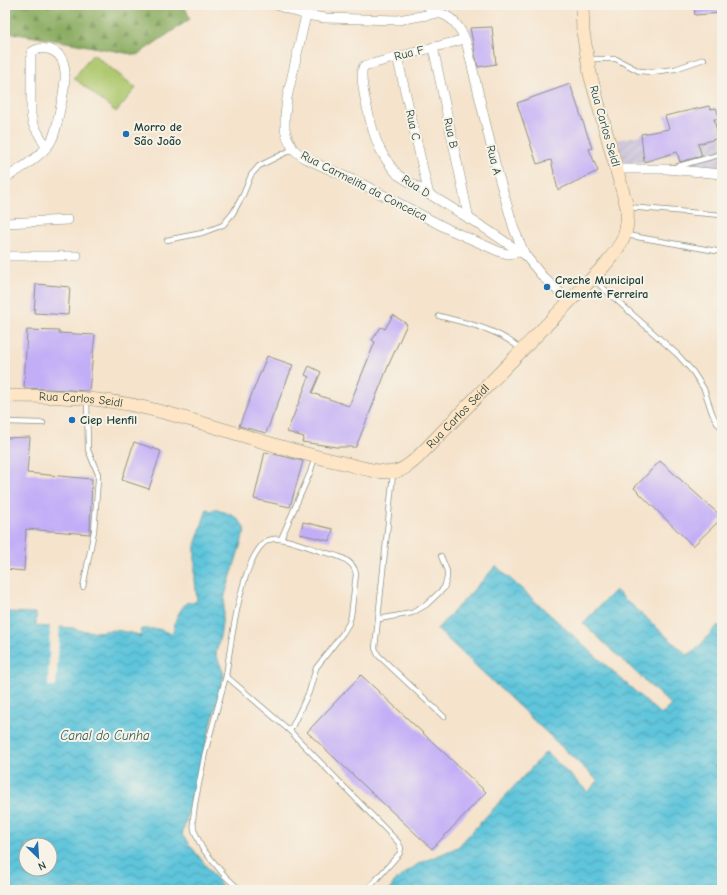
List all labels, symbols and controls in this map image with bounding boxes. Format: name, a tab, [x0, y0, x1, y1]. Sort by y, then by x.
street label: Rua F	[393, 43, 426, 63]
street label: Rua Carlos Seidl	[587, 84, 623, 168]
street label: Rua C	[403, 108, 423, 142]
street label: Rua B	[441, 116, 461, 150]
place label: Morro de São João	[134, 120, 182, 148]
marker: Morro de São João	[121, 129, 131, 139]
street label: Rua A	[484, 144, 504, 176]
street label: Rua Carmelita da Conceica	[299, 148, 429, 224]
street label: Rua D	[399, 172, 433, 200]
place label: Creche Municipal Clemente Ferreira	[555, 273, 648, 301]
marker: Creche Municipal Clemente Ferreira	[542, 282, 552, 292]
street label: Rua Carlos Seidl	[423, 381, 492, 451]
street label: Rua Carlos Seidl	[39, 389, 124, 410]
place label: Ciep Henfil	[80, 413, 137, 427]
marker: Ciep Henfil	[67, 415, 77, 425]
water label: Canal do Cunha	[60, 728, 150, 743]
north arrow	[18, 837, 58, 877]
text: N	[36, 858, 48, 873]

